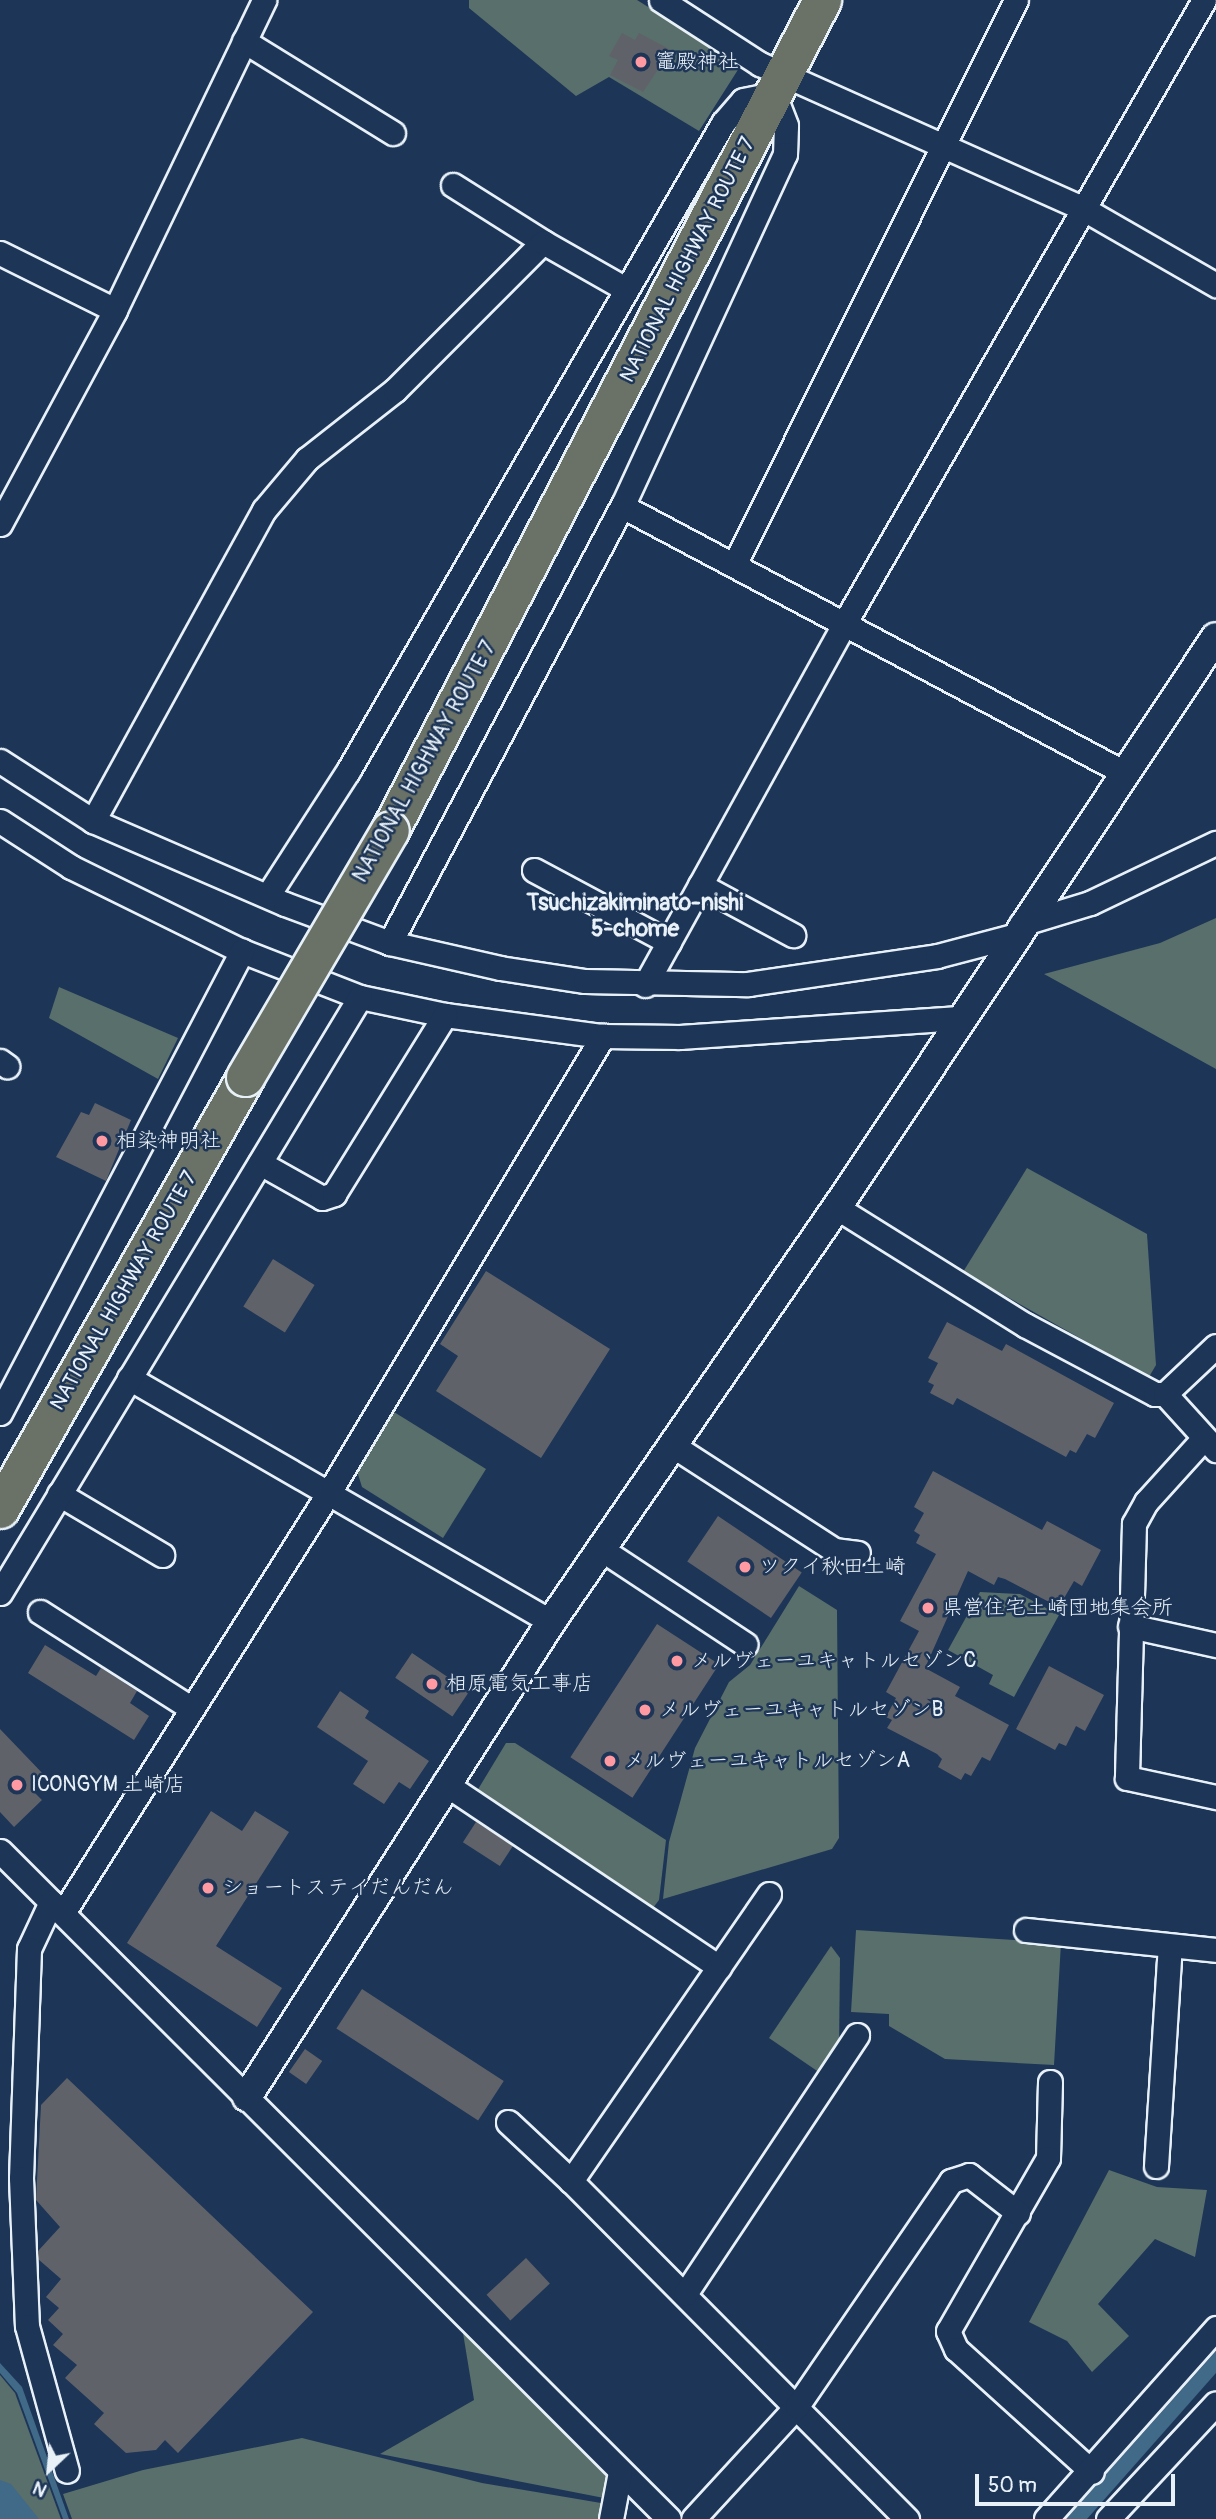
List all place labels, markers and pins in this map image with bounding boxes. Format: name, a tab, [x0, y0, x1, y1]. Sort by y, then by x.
place label: 竈殿神社	[655, 49, 739, 75]
marker: 竈殿神社	[633, 54, 649, 70]
place label: 相染神明社	[116, 1128, 221, 1154]
marker: 相染神明社	[94, 1133, 110, 1149]
place label: ツクイ秋田土崎	[759, 1554, 906, 1580]
marker: ツクイ秋田土崎	[737, 1559, 753, 1575]
place label: 県営住宅土崎団地集会所	[942, 1595, 1173, 1621]
marker: 県営住宅土崎団地集会所	[920, 1600, 936, 1616]
place label: メルヴェーユキャトルセゾンC	[691, 1648, 977, 1674]
marker: メルヴェーユキャトルセゾンC	[669, 1653, 685, 1669]
place label: 相原電気工事店	[446, 1671, 593, 1697]
marker: 相原電気工事店	[424, 1676, 440, 1692]
place label: メルヴェーユキャトルセゾンB	[659, 1697, 944, 1723]
marker: メルヴェーユキャトルセゾンB	[637, 1702, 653, 1718]
place label: メルヴェーユキャトルセゾンA	[624, 1748, 911, 1774]
marker: メルヴェーユキャトルセゾンA	[602, 1753, 618, 1769]
place label: ICONGYM 土崎店	[31, 1772, 185, 1798]
marker: ICONGYM 土崎店	[9, 1777, 25, 1793]
place label: ショートステイだんだん	[222, 1875, 453, 1901]
marker: ショートステイだんだん	[200, 1880, 216, 1896]

